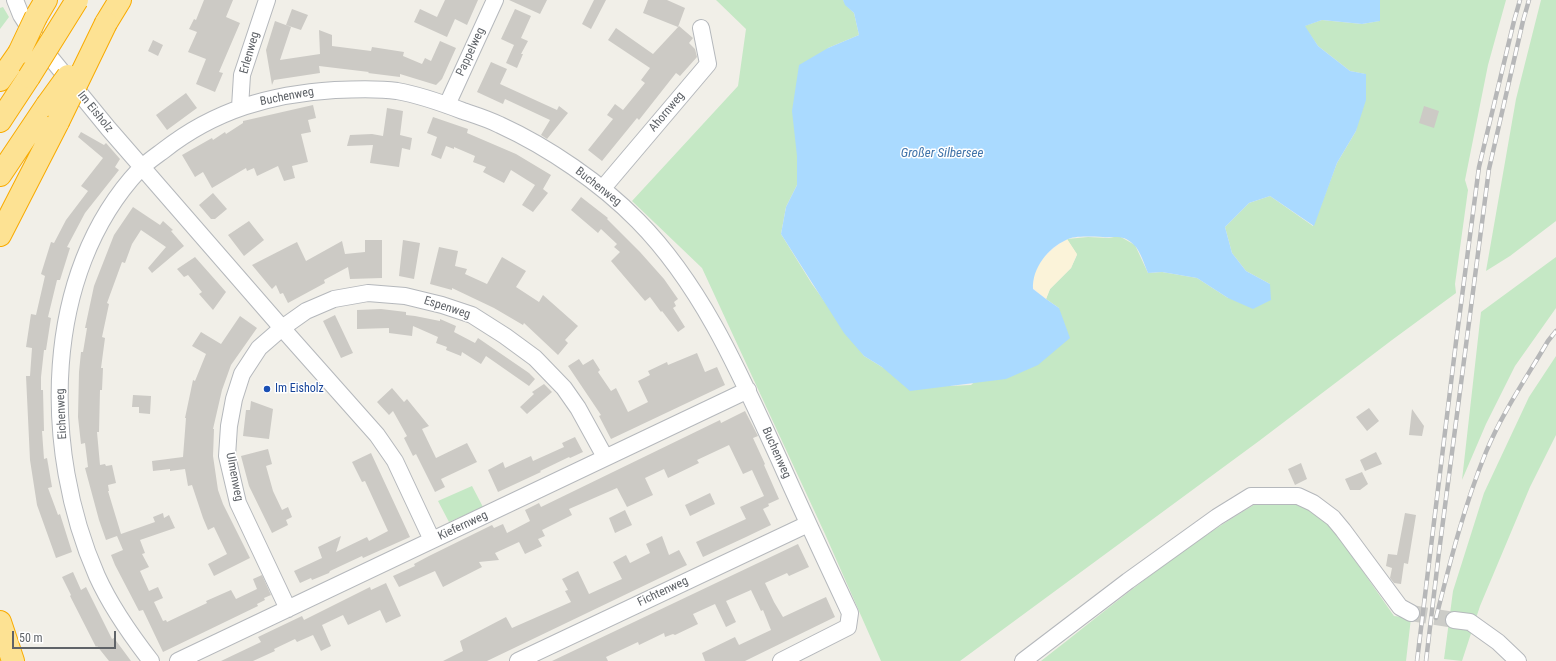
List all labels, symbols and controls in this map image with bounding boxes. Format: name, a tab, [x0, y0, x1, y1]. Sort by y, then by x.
street label: Pappelweg	[454, 25, 488, 79]
street label: Erlenweg	[237, 30, 263, 76]
street label: Buchenweg	[259, 85, 315, 109]
street label: Im Eisholz	[74, 88, 116, 136]
street label: Ahornweg	[646, 89, 688, 135]
water label: Großer Silbersee	[901, 146, 983, 162]
street label: Buchenweg	[572, 165, 624, 209]
street label: Espenweg	[422, 294, 472, 322]
place label: Im Eisholz	[275, 382, 324, 396]
marker: Im Eisholz	[262, 384, 272, 394]
street label: Eichenweg	[53, 388, 71, 440]
street label: Buchenweg	[758, 425, 794, 481]
street label: Ulmenweg	[222, 451, 246, 503]
street label: Kiefernweg	[436, 508, 490, 544]
street label: Fichtenweg	[635, 574, 691, 610]
scale bar	[14, 623, 118, 649]
text: 50 m	[19, 631, 43, 645]

